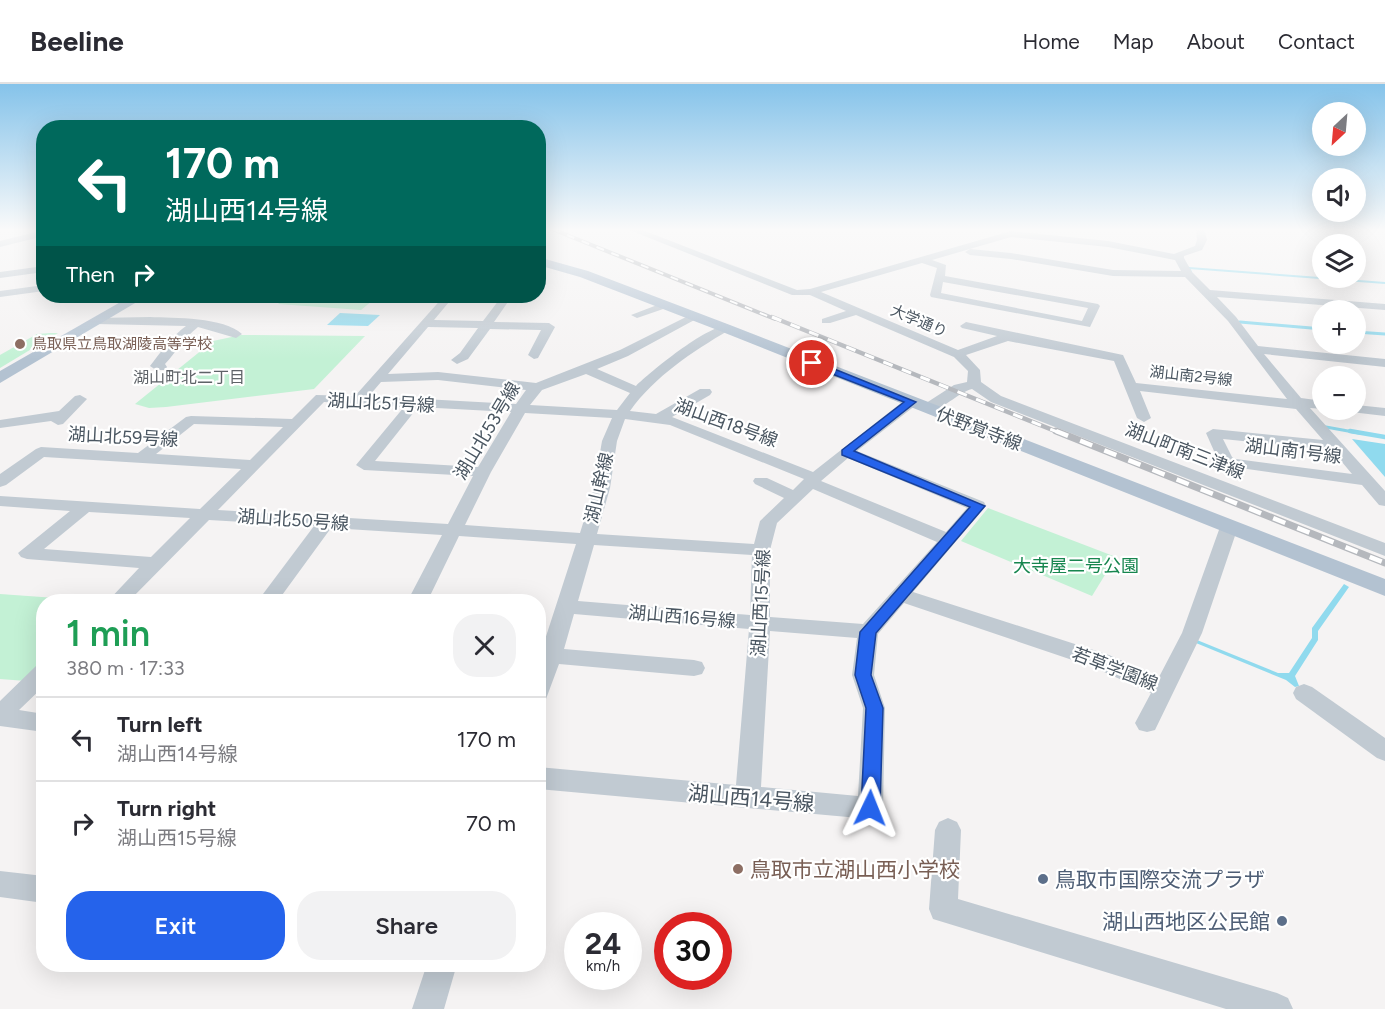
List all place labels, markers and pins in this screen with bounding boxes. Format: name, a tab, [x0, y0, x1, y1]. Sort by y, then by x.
place label: 鳥取県立鳥取湖陵高等学校	[32, 335, 212, 353]
marker: 鳥取県立鳥取湖陵高等学校	[13, 337, 27, 351]
pin	[786, 337, 837, 388]
place label: 鳥取市立湖山西小学校	[750, 857, 960, 882]
marker: 鳥取市立湖山西小学校	[731, 862, 745, 876]
place label: 鳥取市国際交流プラザ	[1055, 867, 1265, 892]
marker: 鳥取市国際交流プラザ	[1036, 872, 1050, 886]
place label: 湖山西地区公民館	[1102, 909, 1270, 934]
marker: 湖山西地区公民館	[1275, 914, 1289, 928]

